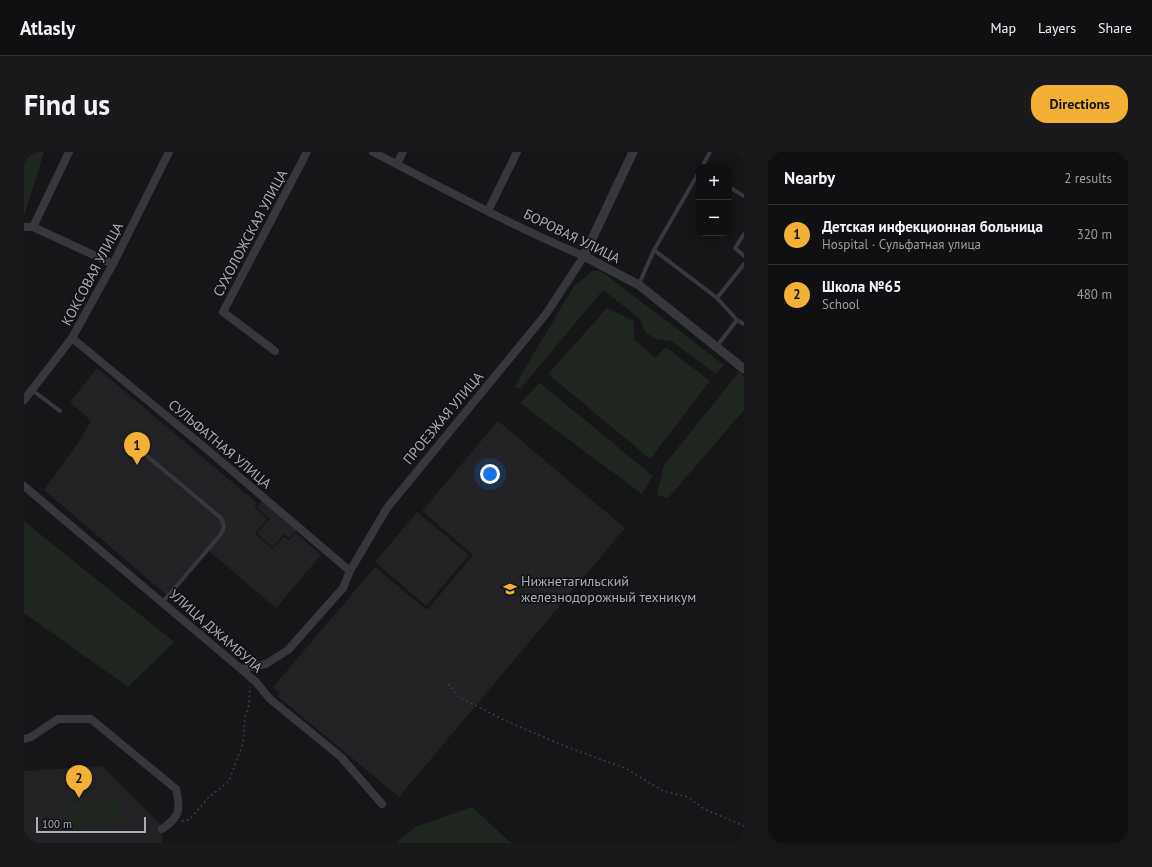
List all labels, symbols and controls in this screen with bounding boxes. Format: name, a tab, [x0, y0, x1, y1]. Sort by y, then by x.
text: Atlasly	[20, 16, 75, 40]
text: Map	[990, 19, 1016, 37]
text: Layers	[1038, 19, 1076, 37]
text: Share	[1098, 19, 1132, 37]
button: Directions	[1031, 85, 1128, 123]
text: Find us	[24, 86, 110, 123]
map controls	[696, 164, 732, 236]
button: +	[696, 164, 732, 200]
street label: СУХОЛОЖСКАЯ УЛИЦА	[209, 166, 291, 300]
text: Nearby	[784, 167, 835, 189]
text: 2 results	[1064, 170, 1112, 187]
button: −	[696, 200, 732, 236]
street label: БОРОВАЯ УЛИЦА	[521, 205, 624, 268]
text: Детская инфекционная больница	[822, 217, 1043, 236]
street label: КОКСОВАЯ УЛИЦА	[57, 219, 127, 329]
text: 1	[793, 226, 801, 243]
text: 320 m	[1077, 226, 1112, 243]
text: Hospital · Сульфатная улица	[822, 236, 981, 253]
text: Школа №65	[822, 277, 902, 296]
text: 2	[793, 286, 801, 303]
text: 480 m	[1077, 286, 1112, 303]
text: School	[822, 296, 860, 313]
street label: ПРОЕЗЖАЯ УЛИЦА	[399, 367, 488, 468]
street label: СУЛЬФАТНАЯ УЛИЦА	[165, 396, 276, 493]
pin: 1	[124, 432, 150, 465]
your location	[480, 464, 500, 484]
place label: Нижнетагильский железнодорожный техникум	[521, 572, 696, 606]
school or university icon: Нижнетагильский железнодорожный техникум	[502, 581, 518, 597]
street label: УЛИЦА ДЖАМБУЛА	[166, 585, 267, 677]
pin: 2	[66, 765, 92, 798]
scale bar	[36, 815, 146, 834]
text: 100 m	[42, 817, 72, 831]

